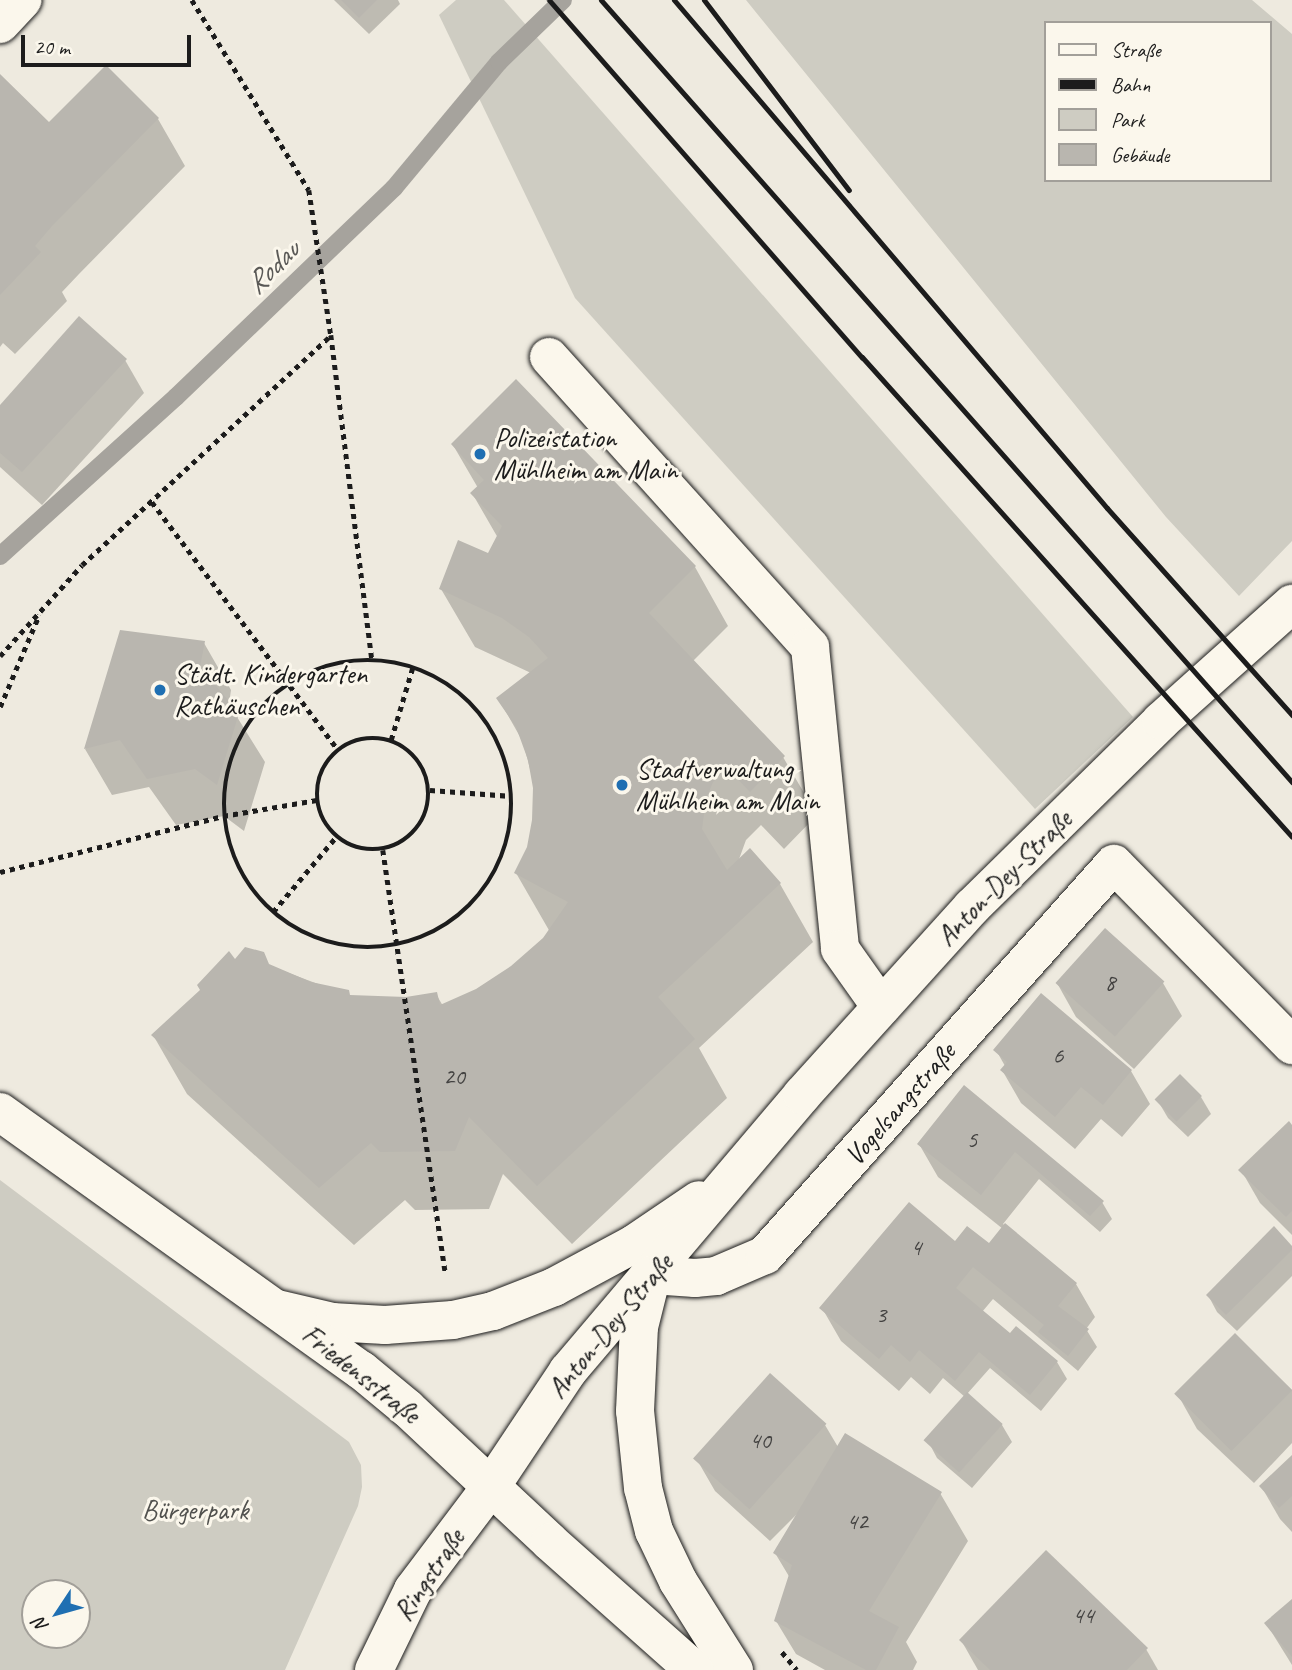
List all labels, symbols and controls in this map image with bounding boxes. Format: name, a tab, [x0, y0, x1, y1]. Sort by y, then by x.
scale bar	[24, 21, 194, 65]
legend	[1044, 21, 1271, 182]
text: 20 m	[34, 34, 70, 60]
text: Straße	[1111, 37, 1161, 63]
text: Bahn	[1111, 72, 1150, 98]
text: Park	[1111, 107, 1144, 133]
text: Gebäude	[1111, 142, 1169, 168]
water label: Rodau	[237, 233, 307, 301]
place label: Polizeistation Mühlheim am Main	[494, 421, 677, 487]
marker: Polizeistation Mühlheim am Main	[472, 446, 488, 462]
place label: Städt. Kindergarten Rathäuschen	[174, 657, 367, 723]
marker: Städt. Kindergarten Rathäuschen	[152, 682, 168, 698]
place label: Stadtverwaltung Mühlheim am Main	[636, 752, 819, 818]
marker: Stadtverwaltung Mühlheim am Main	[614, 777, 630, 793]
street label: Anton-Dey-Straße	[929, 803, 1079, 953]
house number: 8	[1105, 969, 1115, 997]
street label: Vogelsangstraße	[838, 1036, 962, 1172]
house number: 6	[1053, 1042, 1063, 1070]
house number: 20	[443, 1063, 465, 1091]
house number: 5	[967, 1126, 977, 1154]
house number: 4	[911, 1234, 921, 1262]
street label: Anton-Dey-Straße	[540, 1247, 680, 1405]
house number: 3	[876, 1301, 886, 1329]
street label: Friedensstraße	[295, 1318, 427, 1430]
house number: 40	[749, 1427, 771, 1455]
park label: Bürgerpark	[142, 1493, 248, 1527]
house number: 42	[846, 1508, 868, 1536]
street label: Ringstraße	[386, 1523, 472, 1627]
north arrow	[21, 1579, 91, 1649]
house number: 44	[1072, 1602, 1094, 1630]
text: N	[27, 1613, 54, 1637]

